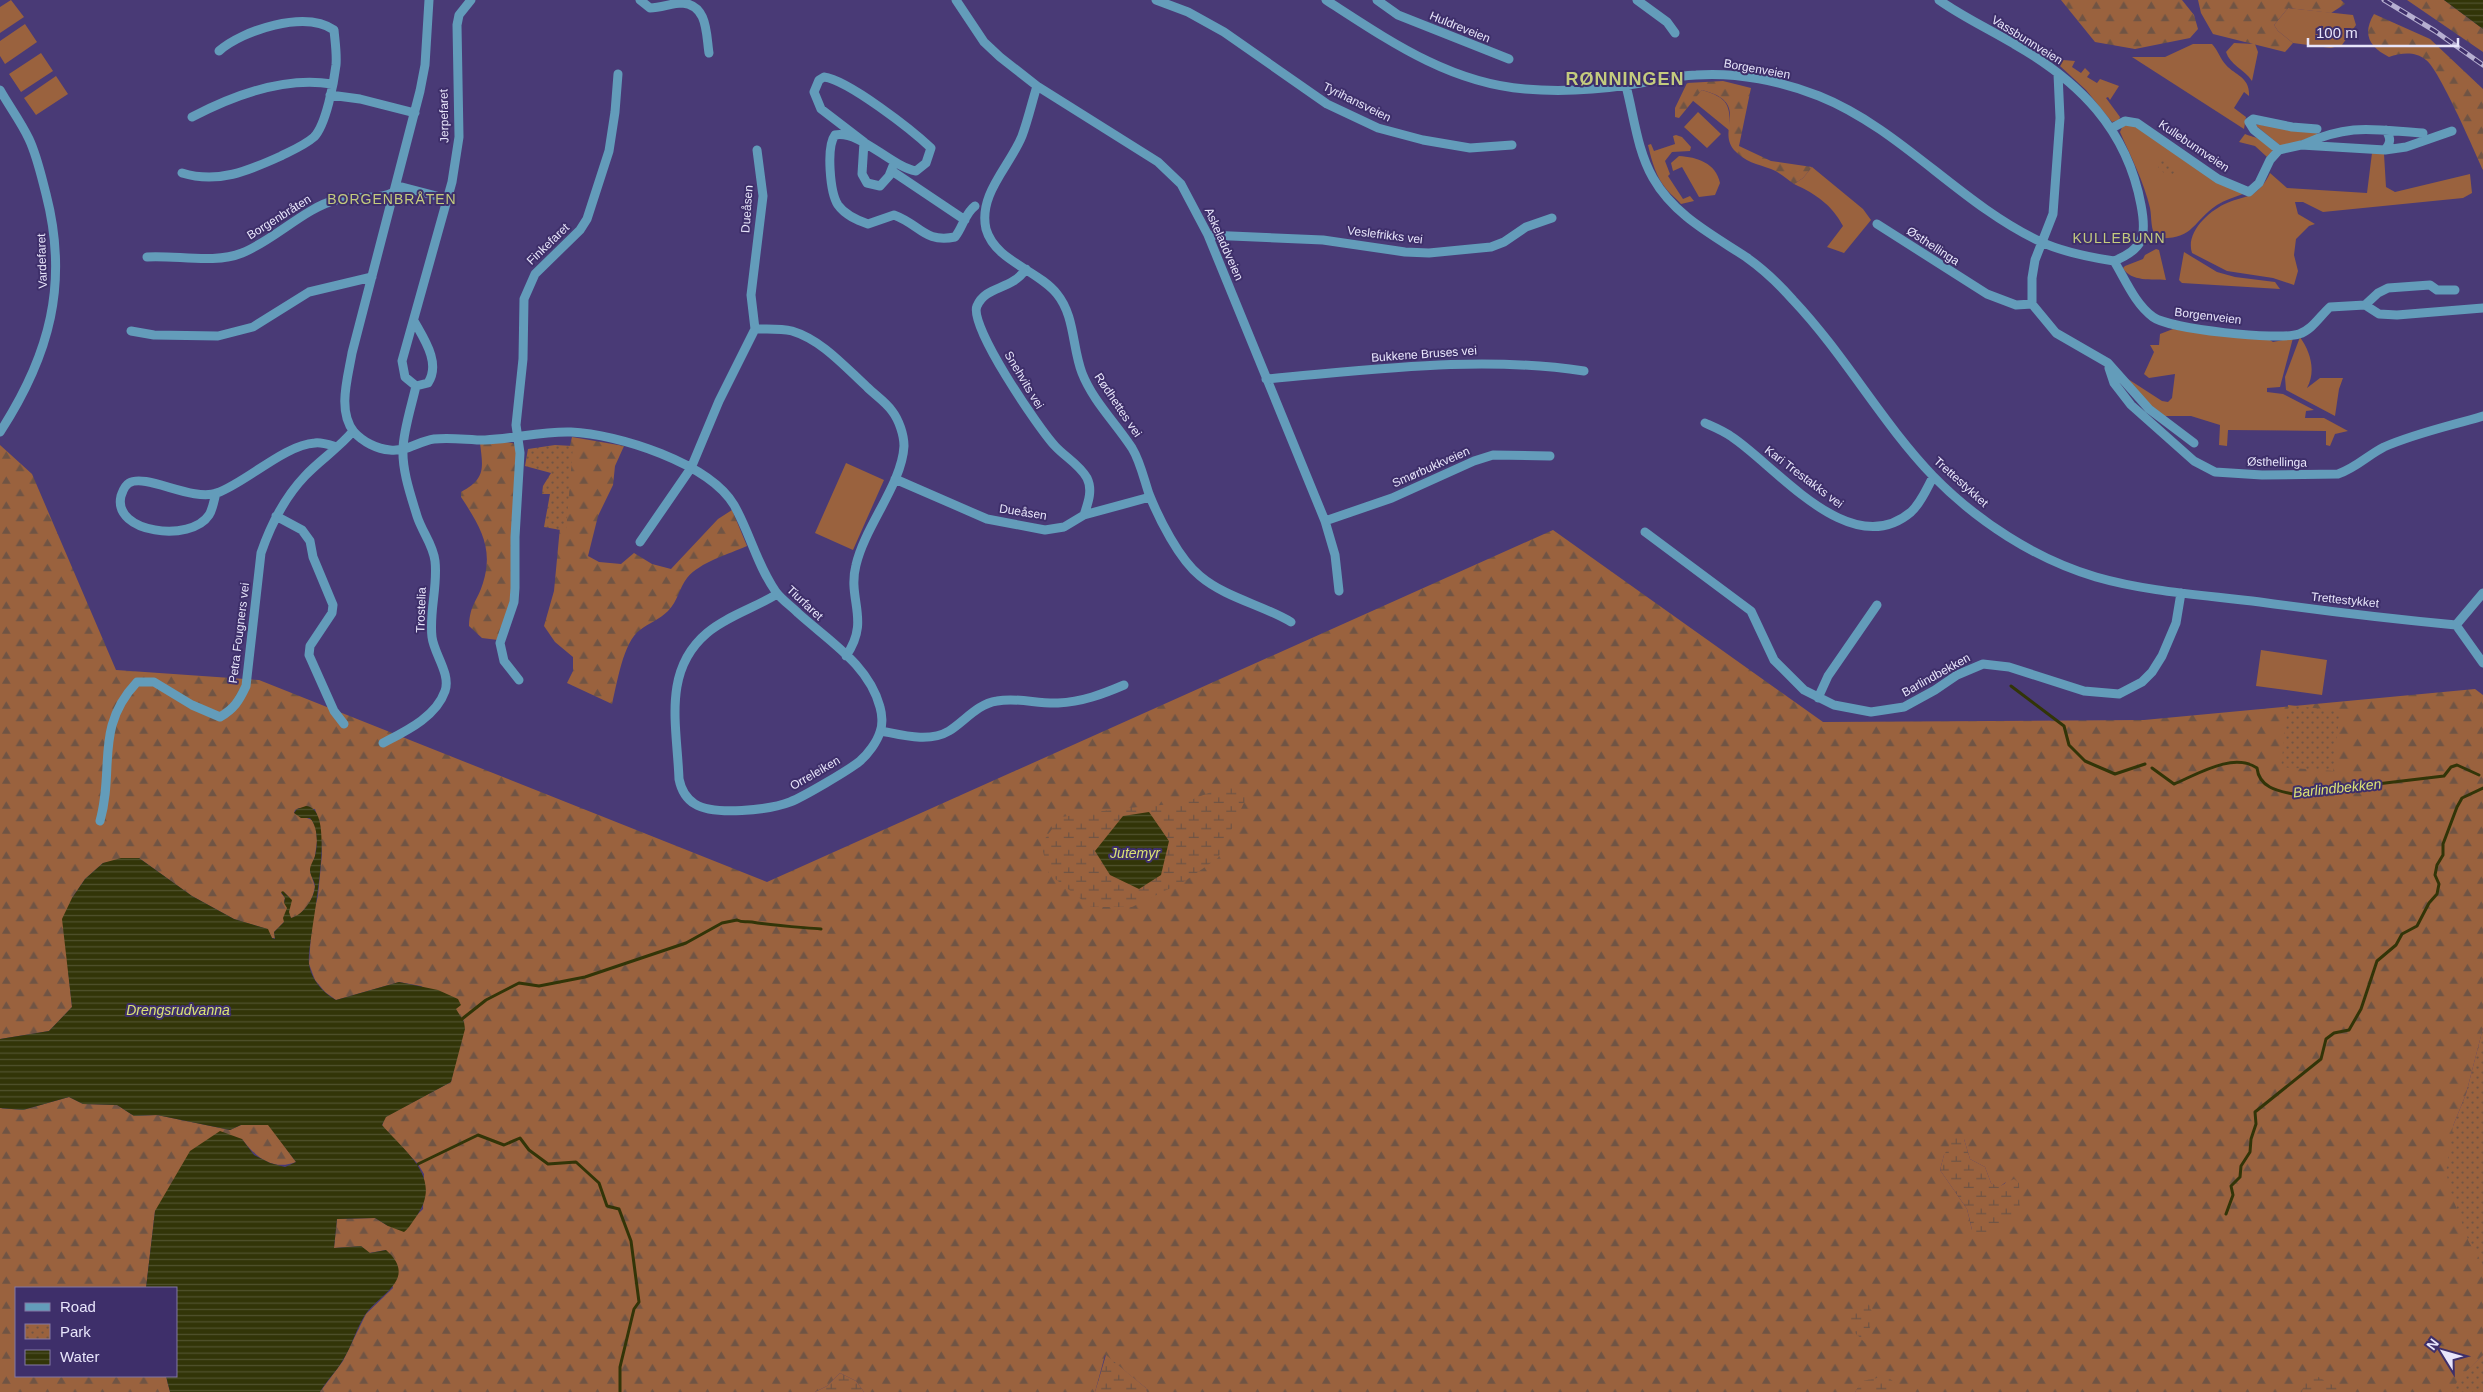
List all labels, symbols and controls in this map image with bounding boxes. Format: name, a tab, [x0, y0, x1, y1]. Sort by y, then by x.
street label: Huldreveien	[1428, 9, 1492, 45]
street label: Vassbunnveien	[1989, 13, 2065, 67]
scale bar	[2308, 15, 2458, 47]
text: 100 m	[2316, 24, 2358, 41]
street label: Borgenveien	[1723, 56, 1791, 82]
district label: RØNNINGEN	[1565, 69, 1685, 89]
street label: Tyrihansveien	[1321, 79, 1393, 125]
street label: Jerpefaret	[437, 88, 451, 143]
street label: Kullebunnveien	[2156, 117, 2232, 175]
street label: Dueåsen	[738, 185, 756, 233]
district label: BORGENBRÅTEN	[327, 191, 457, 207]
street label: Borgenbråten	[244, 192, 314, 242]
street label: Askeladdveien	[1202, 205, 1246, 283]
street label: Finkefaret	[524, 220, 573, 268]
street label: Veslefrikks vei	[1346, 223, 1424, 247]
street label: Østhellinga	[1904, 224, 1962, 268]
district label: KULLEBUNN	[2072, 230, 2166, 246]
street label: Vardefaret	[34, 233, 50, 289]
street label: Borgenveien	[2174, 305, 2242, 327]
street label: Bukkene Bruses vei	[1371, 343, 1477, 365]
street label: Snehvits vei	[1001, 349, 1047, 411]
street label: Rødhettes vei	[1091, 370, 1145, 440]
street label: Kari Trestakks vei	[1762, 443, 1846, 511]
street label: Smørbukkveien	[1390, 444, 1472, 490]
street label: Trettestykket	[1931, 454, 1992, 510]
street label: Østhellinga	[2247, 454, 2307, 470]
street label: Dueåsen	[998, 501, 1048, 523]
street label: Petra Fougners vei	[226, 582, 252, 684]
street label: Tiurfaret	[784, 583, 826, 624]
street label: Trostelia	[413, 587, 429, 633]
street label: Trettestykket	[2310, 589, 2380, 611]
street label: Barlindbekken	[1899, 650, 1973, 700]
street label: Orreleiken	[788, 753, 842, 793]
water label: Barlindbekken	[2292, 775, 2382, 801]
water label: Jutemyr	[1109, 845, 1161, 861]
water label: Drengsrudvanna	[126, 1002, 230, 1018]
legend	[15, 1287, 178, 1377]
text: Road	[60, 1298, 96, 1315]
text: Park	[60, 1323, 91, 1340]
north arrow	[2418, 1327, 2468, 1377]
text: N	[2423, 1335, 2442, 1353]
text: Water	[60, 1348, 99, 1365]

